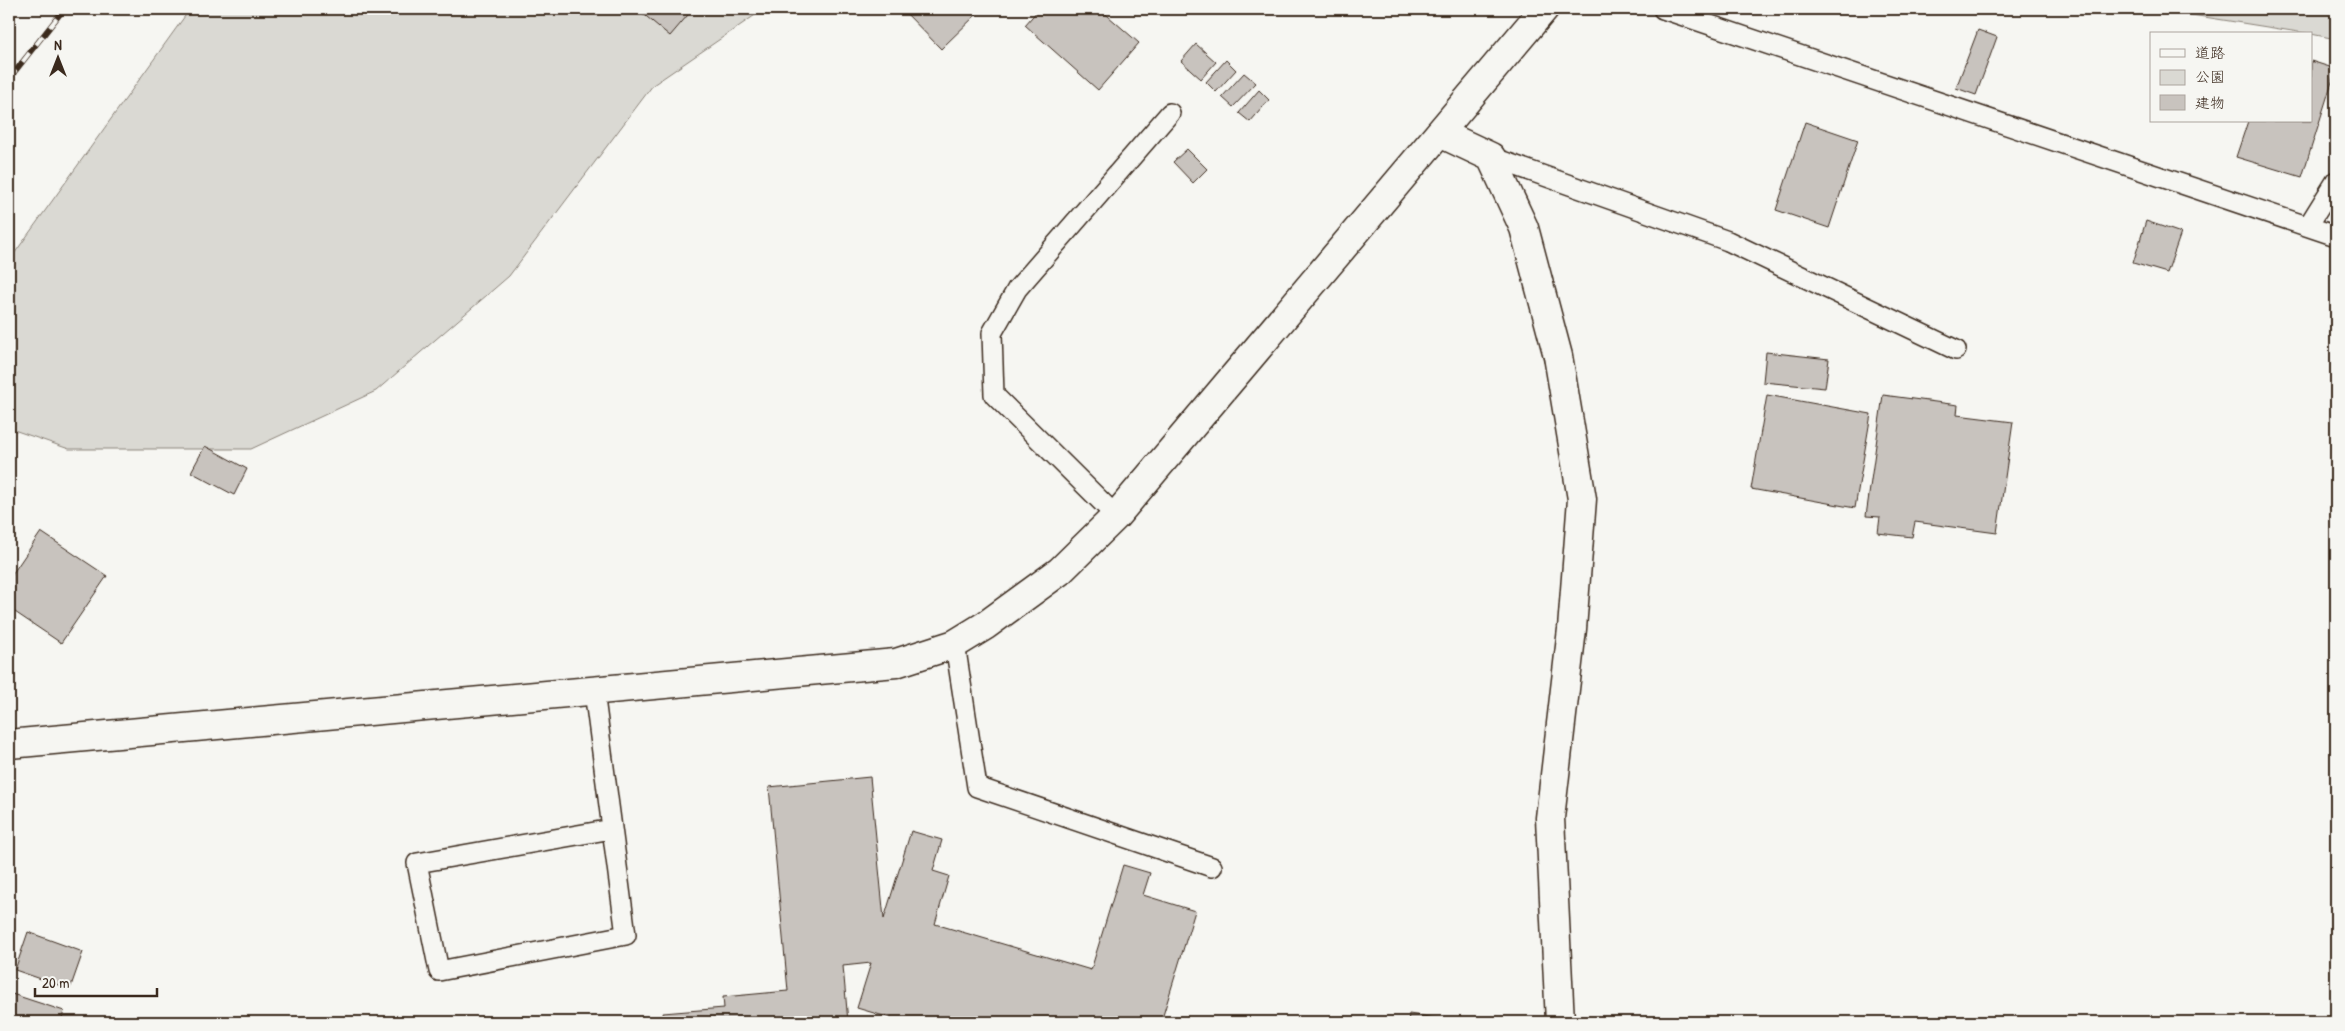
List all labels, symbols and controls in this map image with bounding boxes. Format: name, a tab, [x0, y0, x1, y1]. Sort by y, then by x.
north arrow	[32, 32, 82, 82]
legend	[2150, 32, 2312, 122]
text: N	[54, 35, 62, 54]
text: 道路	[2195, 42, 2225, 63]
text: 公園	[2195, 66, 2225, 87]
text: 建物	[2195, 92, 2225, 113]
scale bar	[35, 966, 158, 998]
text: 20 m	[42, 972, 69, 993]

